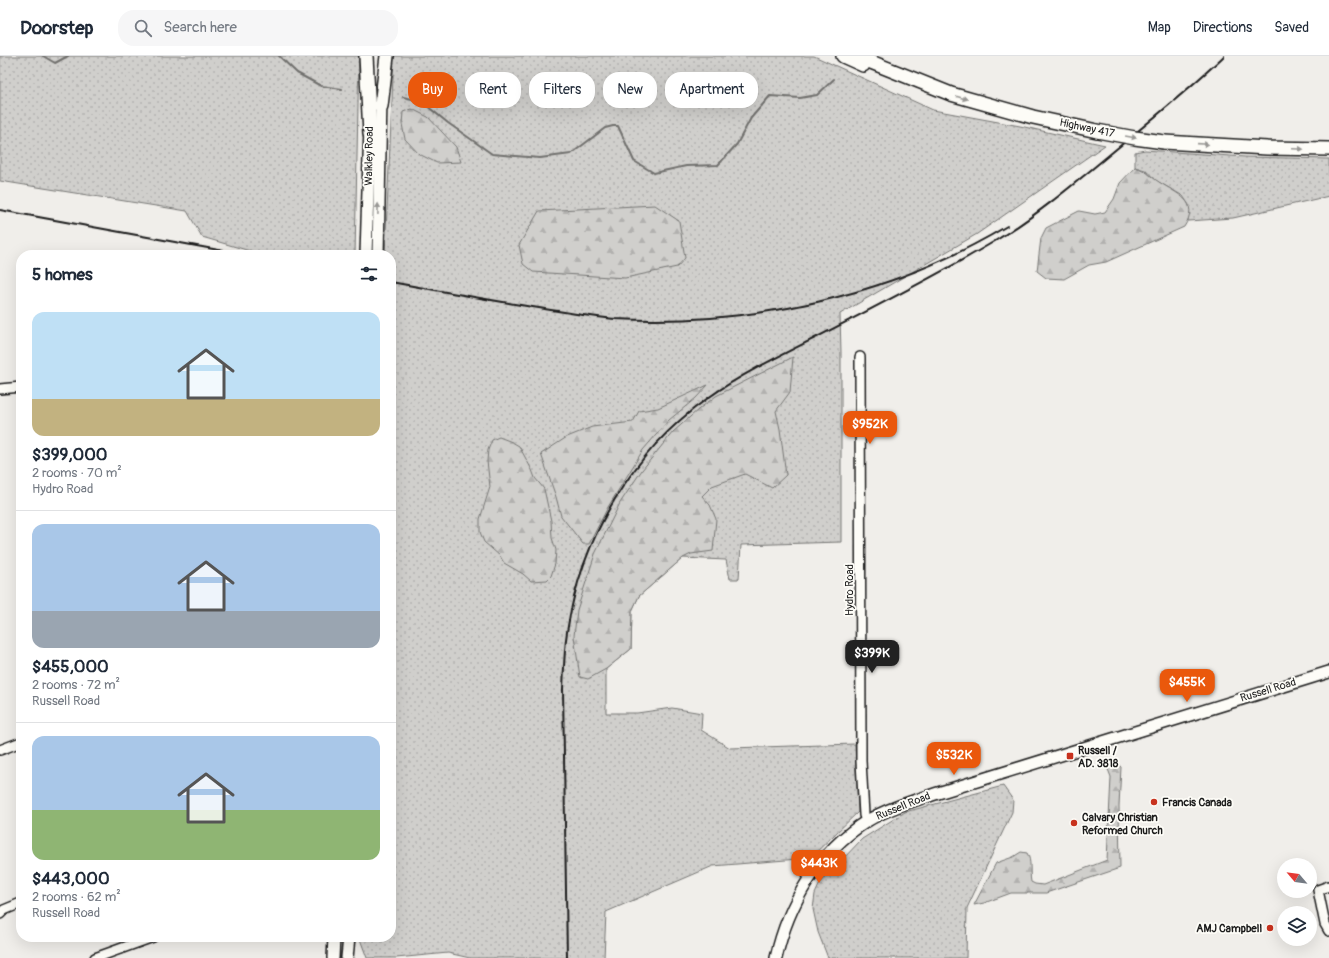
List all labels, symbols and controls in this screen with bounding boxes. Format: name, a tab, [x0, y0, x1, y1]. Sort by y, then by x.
search box	[118, 10, 398, 46]
text: Doorstep	[20, 16, 94, 40]
icon: search	[132, 17, 154, 39]
text: Search here	[164, 18, 237, 37]
text: Map	[1148, 19, 1171, 36]
text: Directions	[1193, 19, 1252, 36]
text: Saved	[1274, 19, 1309, 36]
chip: Buy	[408, 72, 457, 108]
chip: Rent	[465, 72, 521, 108]
chip: Filters	[529, 72, 595, 108]
chip: New	[603, 72, 657, 108]
chip: Apartment	[665, 72, 758, 108]
one-way arrow	[956, 95, 968, 101]
street label: Highway 417	[1058, 116, 1116, 140]
street label: Walkley Road	[362, 126, 376, 186]
one-way arrow	[1125, 134, 1137, 140]
one-way arrow	[1197, 141, 1209, 148]
one-way arrow	[1292, 146, 1305, 152]
one-way arrow	[375, 202, 381, 215]
icon: filters	[358, 263, 380, 285]
text: 5 homes	[32, 264, 93, 285]
icon: home	[170, 338, 242, 410]
pin: $952K	[842, 411, 898, 445]
text: $952K	[852, 416, 888, 432]
text: $399,000	[32, 444, 107, 465]
text: 2 rooms · 70 m²	[32, 465, 122, 481]
text: Hydro Road	[32, 481, 93, 497]
icon: home	[170, 550, 242, 622]
street label: Hydro Road	[843, 564, 856, 616]
pin: $399K	[844, 640, 900, 674]
text: $399K	[854, 645, 890, 661]
text: $455,000	[32, 656, 109, 677]
pin: $455K	[1159, 669, 1215, 703]
text: $455K	[1169, 674, 1205, 690]
street label: Russell Road	[1239, 675, 1297, 705]
text: 2 rooms · 72 m²	[32, 677, 120, 693]
text: Russell Road	[32, 693, 100, 709]
pin: $532K	[926, 742, 982, 776]
place label: Russell / AD. 3818	[1078, 744, 1119, 770]
text: $532K	[936, 747, 972, 763]
marker: Russell / AD. 3818	[1065, 751, 1075, 761]
icon: home	[170, 762, 242, 834]
street label: Russell Road	[874, 789, 932, 823]
place label: Francis Canada	[1162, 796, 1232, 809]
marker: Francis Canada	[1149, 797, 1159, 807]
place label: Calvary Christian Reformed Church	[1082, 811, 1163, 837]
marker: Calvary Christian Reformed Church	[1069, 818, 1079, 828]
pin: $443K	[791, 850, 847, 884]
text: $443K	[800, 855, 838, 871]
north arrow	[1277, 858, 1317, 898]
map controls	[1277, 858, 1317, 946]
text: $443,000	[32, 868, 110, 889]
text: 2 rooms · 62 m²	[32, 889, 121, 905]
text: Russell Road	[32, 905, 100, 921]
button: layers	[1277, 906, 1317, 946]
place label: AMJ Campbell	[1196, 922, 1262, 935]
marker: AMJ Campbell	[1265, 923, 1275, 933]

